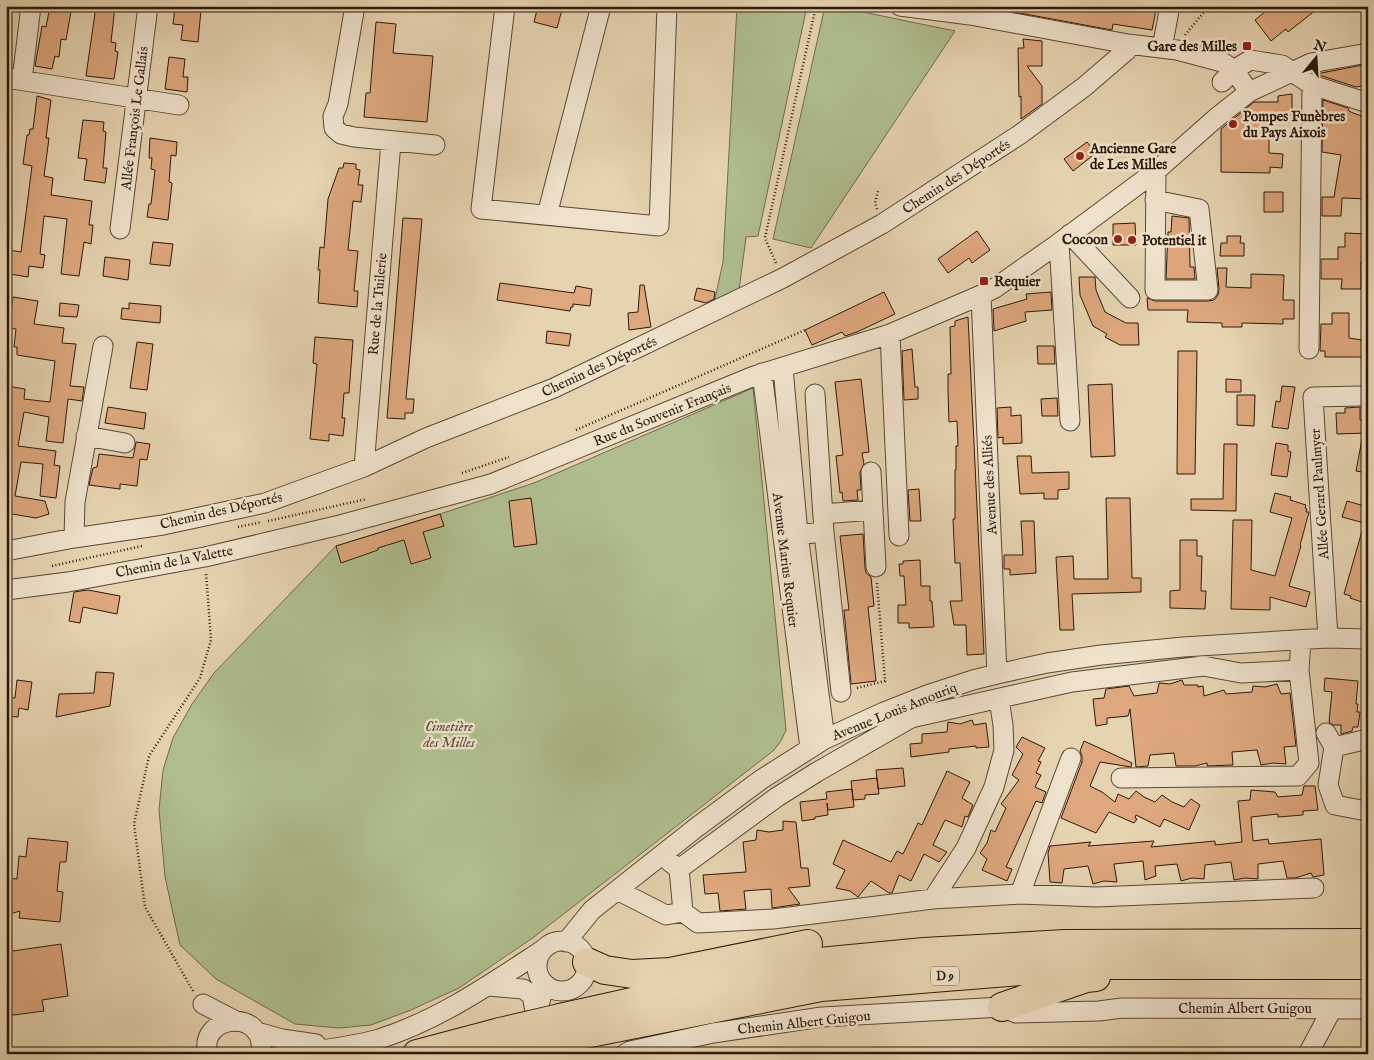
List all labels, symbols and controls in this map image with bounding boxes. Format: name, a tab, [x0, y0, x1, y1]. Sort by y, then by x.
north arrow	[1292, 32, 1342, 82]
text: N	[1310, 36, 1328, 57]
place label: Gare des Milles	[1147, 38, 1237, 56]
marker: Gare des Milles	[1241, 40, 1253, 52]
street label: Allée François Le Gallais	[117, 45, 153, 192]
place label: Pompes Funèbres du Pays Aixois	[1243, 108, 1345, 142]
marker: Pompes Funèbres du Pays Aixois	[1227, 118, 1239, 130]
street label: Chemin des Déportés	[899, 135, 1014, 218]
place label: Ancienne Gare de Les Milles	[1089, 140, 1177, 174]
marker: Ancienne Gare de Les Milles	[1074, 150, 1086, 162]
place label: Cocoon	[1062, 231, 1109, 249]
place label: Potentiel it	[1142, 232, 1207, 250]
marker: Cocoon	[1112, 233, 1124, 245]
marker: Potentiel it	[1126, 234, 1138, 246]
street label: Rue de la Tuilerie	[365, 252, 391, 356]
place label: Requier	[994, 273, 1041, 291]
marker: Requier	[978, 275, 990, 287]
street label: Chemin des Déportés	[539, 332, 660, 401]
street label: Rue du Souvenir Français	[591, 379, 734, 451]
street label: Allée Gerard Paulmyer	[1306, 428, 1334, 561]
street label: Avenue des Alliés	[978, 435, 1002, 536]
street label: Chemin des Déportés	[158, 488, 284, 534]
street label: Avenue Marius Requier	[768, 491, 802, 628]
street label: Chemin de la Valette	[114, 542, 235, 582]
street label: Avenue Louis Amouriq	[828, 678, 960, 746]
park label: Cimetière des Milles	[422, 718, 476, 752]
road number: D 9	[931, 966, 959, 986]
street label: Chemin Albert Guigou	[1178, 1000, 1312, 1018]
street label: Chemin Albert Guigou	[737, 1007, 871, 1039]

